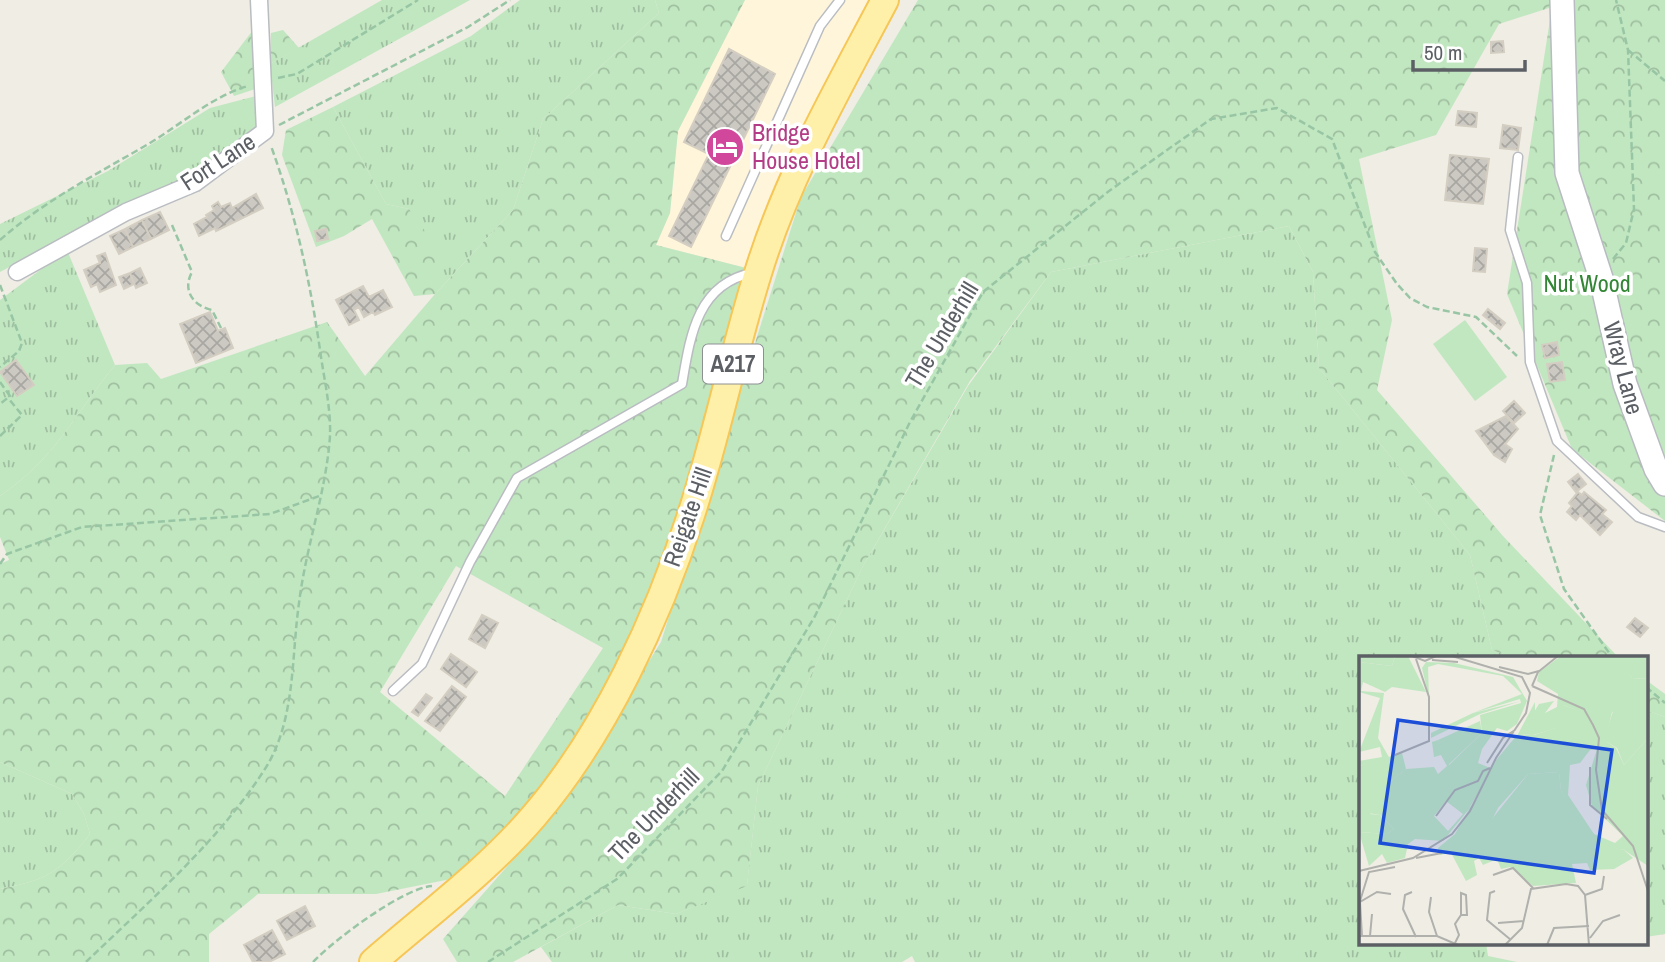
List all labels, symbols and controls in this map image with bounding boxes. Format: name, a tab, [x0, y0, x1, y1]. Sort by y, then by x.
scale bar	[1413, 28, 1525, 72]
text: 50 m	[1424, 38, 1462, 67]
place label: Bridge House Hotel	[752, 116, 860, 176]
street label: Fort Lane	[174, 125, 261, 197]
hotel icon: Bridge House Hotel	[704, 126, 746, 168]
park label: Nut Wood	[1543, 267, 1631, 299]
street label: The Underhill	[897, 276, 985, 393]
street label: Wray Lane	[1596, 318, 1652, 418]
road number: A217	[703, 344, 763, 384]
street label: Reigate Hill	[655, 463, 719, 570]
inset map	[1359, 656, 1648, 944]
street label: The Underhill	[601, 761, 706, 868]

